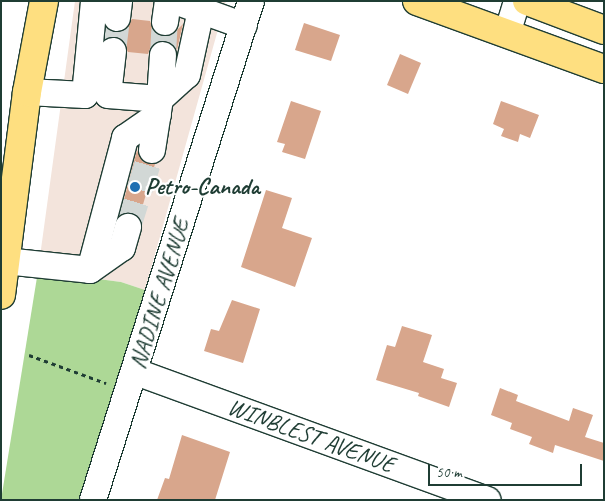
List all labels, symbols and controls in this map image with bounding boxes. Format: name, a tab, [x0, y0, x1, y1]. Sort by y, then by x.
place label: Petro-Canada	[145, 173, 260, 201]
marker: Petro-Canada	[129, 181, 141, 193]
street label: NADINE AVENUE	[124, 216, 196, 372]
street label: WINBLEST AVENUE	[223, 392, 399, 480]
scale bar	[430, 454, 584, 486]
text: 50 m	[436, 463, 462, 482]

